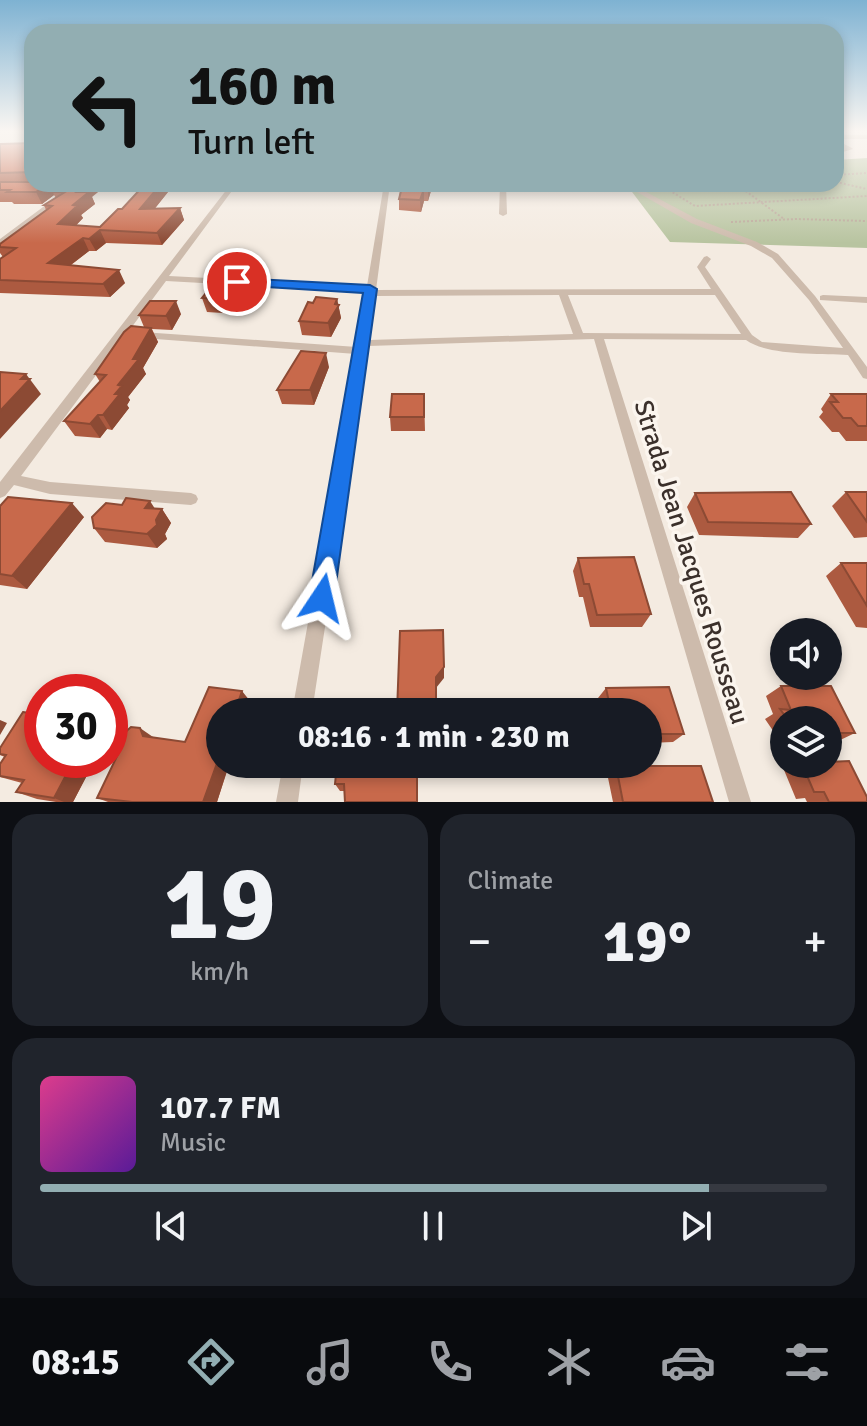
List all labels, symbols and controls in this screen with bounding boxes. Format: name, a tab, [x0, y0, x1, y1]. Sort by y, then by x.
text: 160 m	[188, 51, 336, 120]
icon: left	[56, 56, 160, 160]
text: Turn left	[188, 120, 315, 165]
pin	[203, 248, 271, 316]
icon: arrive	[215, 260, 259, 304]
street label: Strada Jean Jacques Rousseau	[626, 396, 756, 728]
position arrow	[280, 556, 364, 640]
map controls	[770, 618, 842, 778]
button: sound	[770, 618, 842, 690]
speed limit sign: 30	[24, 674, 128, 778]
button: layers	[770, 706, 842, 778]
text: 08:16 · 1 min · 230 m	[298, 719, 570, 756]
text: 19	[164, 840, 276, 968]
text: Climate	[468, 865, 553, 897]
text: 19°	[603, 905, 692, 979]
text: −	[468, 915, 491, 969]
text: +	[803, 915, 827, 969]
text: km/h	[190, 956, 249, 988]
text: 107.7 FM	[160, 1090, 281, 1127]
text: Music	[160, 1127, 226, 1159]
icon: previous	[149, 1204, 193, 1248]
icon: pause	[411, 1204, 455, 1248]
icon: next	[674, 1204, 718, 1248]
icon: directions	[183, 1334, 239, 1390]
icon: music	[302, 1334, 358, 1390]
icon: phone	[422, 1334, 478, 1390]
icon: climate	[541, 1334, 597, 1390]
icon: car	[660, 1334, 716, 1390]
icon: filters	[779, 1334, 835, 1390]
text: 08:15	[32, 1340, 120, 1385]

